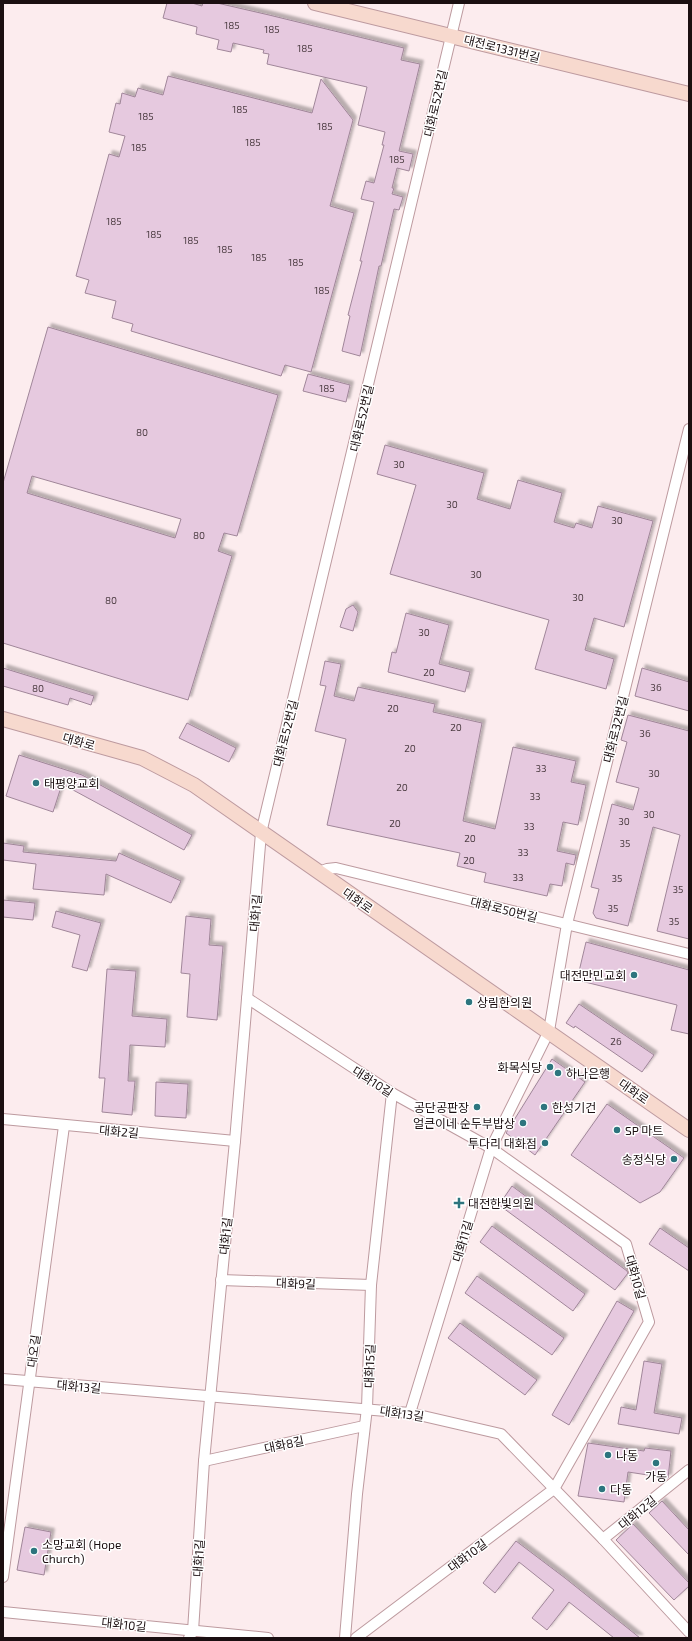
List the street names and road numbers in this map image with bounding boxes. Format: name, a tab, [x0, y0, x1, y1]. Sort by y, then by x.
street label: 대전로1331번길	[462, 32, 542, 64]
street label: 대화로52번길	[420, 68, 450, 138]
street label: 대화로52번길	[346, 383, 376, 453]
street label: 대화로32번길	[600, 694, 630, 764]
street label: 대화로52번길	[270, 698, 300, 768]
street label: 대화로	[61, 730, 97, 752]
street label: 대화로	[340, 885, 376, 915]
street label: 대화1길	[246, 894, 264, 932]
street label: 대화로50번길	[469, 894, 539, 924]
street label: 대화10길	[350, 1063, 396, 1099]
street label: 대화로	[616, 1076, 652, 1106]
street label: 대화2길	[99, 1122, 139, 1140]
street label: 대화1길	[216, 1216, 234, 1256]
street label: 대화11길	[449, 1219, 475, 1263]
street label: 대화10길	[623, 1253, 649, 1301]
street label: 대화9길	[276, 1275, 316, 1291]
street label: 대오길	[24, 1334, 42, 1368]
street label: 대화15길	[361, 1344, 377, 1388]
street label: 대화13길	[56, 1377, 102, 1395]
street label: 대화13길	[379, 1403, 425, 1423]
street label: 대화8길	[263, 1433, 305, 1455]
street label: 대화12길	[615, 1493, 659, 1531]
street label: 대화10길	[445, 1536, 489, 1574]
street label: 대화1길	[190, 1539, 206, 1577]
street label: 대화10길	[101, 1615, 147, 1633]

